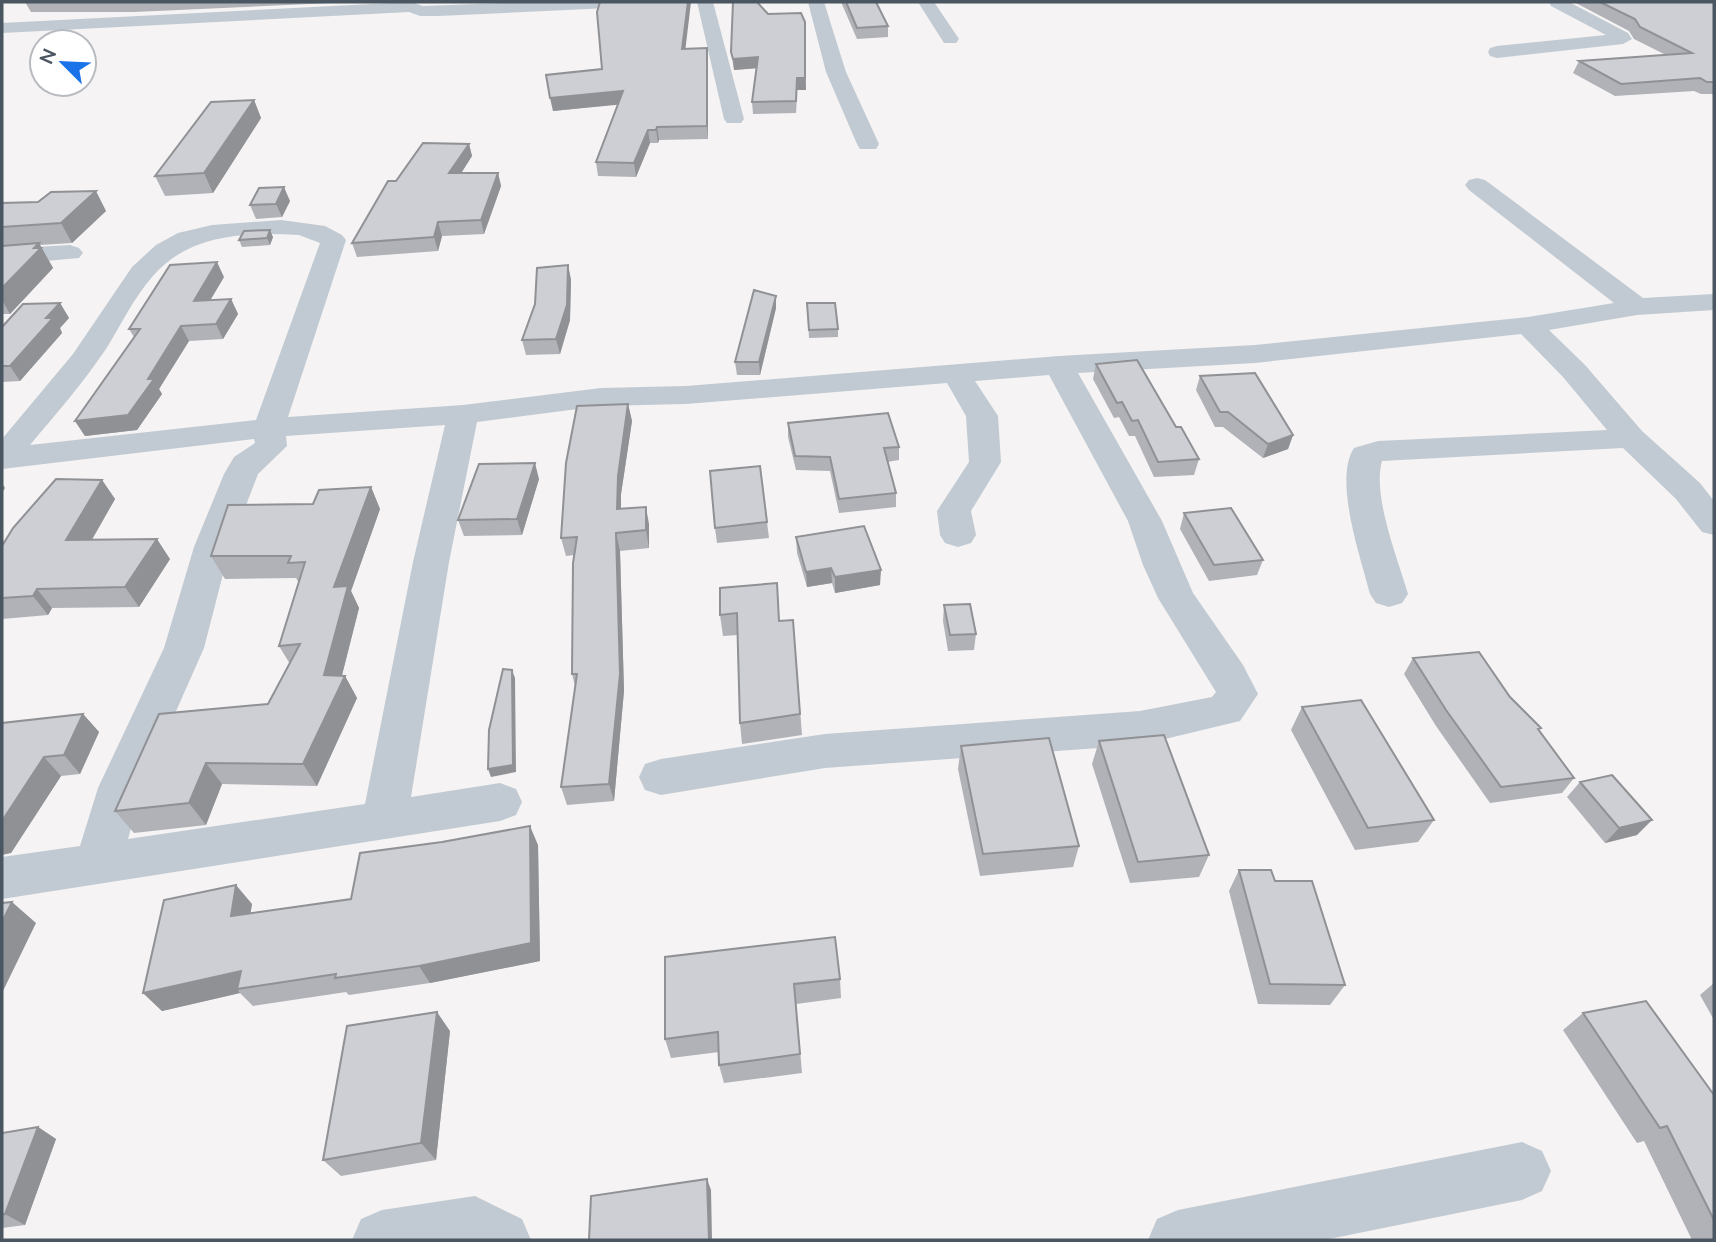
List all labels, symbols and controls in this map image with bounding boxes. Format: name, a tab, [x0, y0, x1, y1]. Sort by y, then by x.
north arrow	[28, 28, 98, 98]
text: N	[34, 45, 61, 68]

